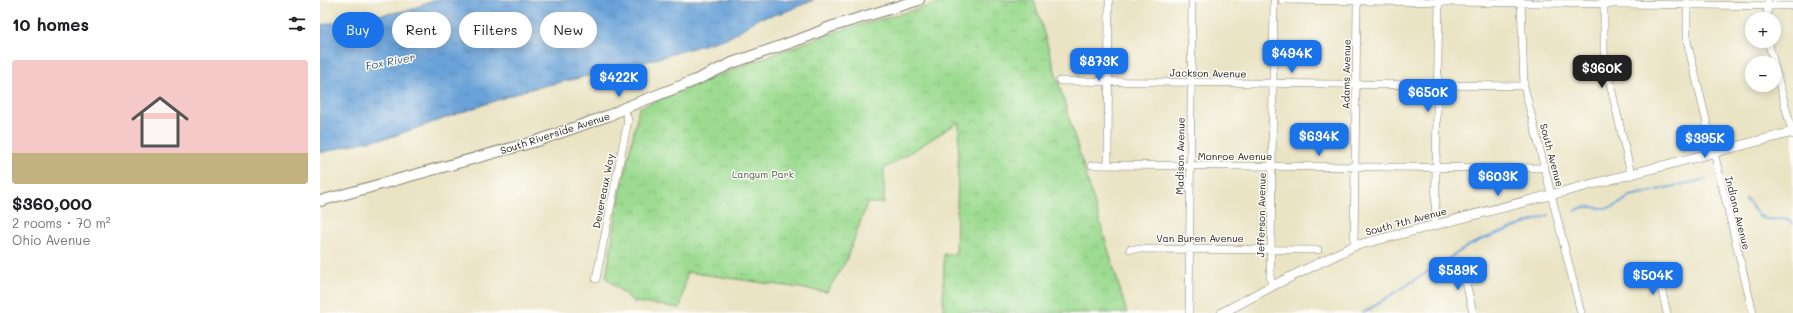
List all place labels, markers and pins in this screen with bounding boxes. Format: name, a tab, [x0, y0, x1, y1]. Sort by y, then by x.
pin: $494K	[1264, 40, 1320, 74]
pin: $873K	[1071, 48, 1127, 82]
pin: $360K	[1574, 55, 1630, 89]
pin: $422K	[591, 64, 647, 98]
pin: $650K	[1400, 79, 1456, 113]
pin: $634K	[1291, 123, 1347, 157]
pin: $395K	[1677, 125, 1733, 159]
pin: $603K	[1470, 163, 1526, 197]
pin: $589K	[1430, 257, 1486, 291]
pin: $504K	[1625, 262, 1681, 296]

